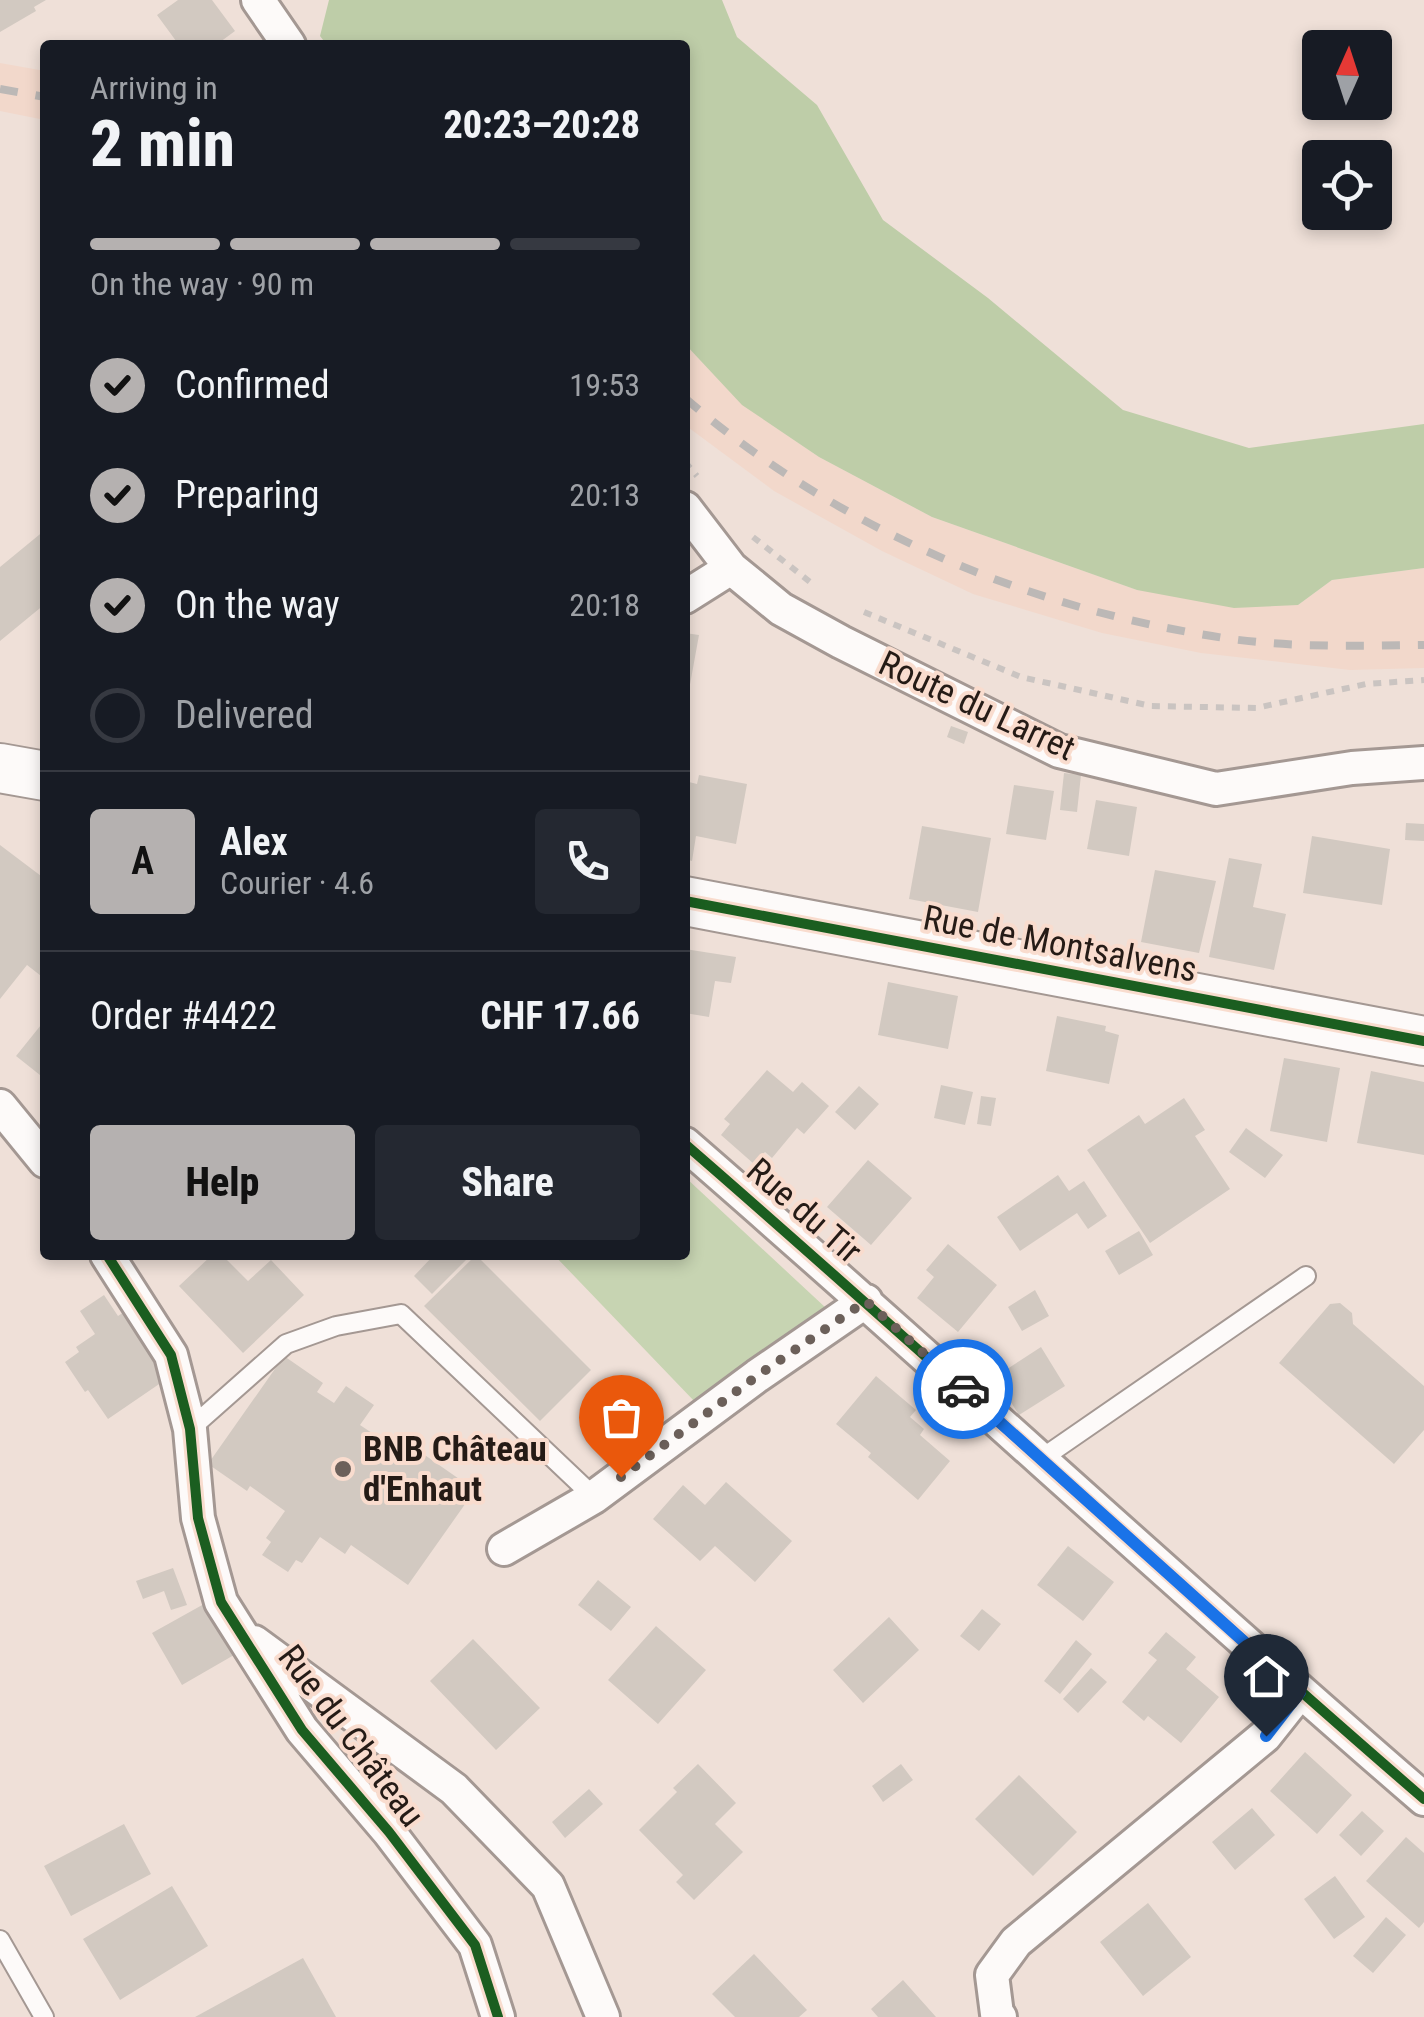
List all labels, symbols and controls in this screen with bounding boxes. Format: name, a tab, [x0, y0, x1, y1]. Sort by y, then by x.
north arrow	[1302, 30, 1392, 120]
map controls	[1302, 30, 1392, 230]
text: Arriving in	[90, 69, 218, 107]
text: 20:23–20:28	[443, 103, 640, 147]
text: 2 min	[90, 106, 235, 182]
button: locate	[1302, 140, 1392, 230]
text: On the way · 90 m	[90, 265, 314, 303]
icon: check	[90, 358, 145, 413]
text: Confirmed	[175, 363, 330, 407]
text: 19:53	[569, 366, 640, 404]
icon: check	[90, 468, 145, 523]
text: Preparing	[175, 473, 320, 517]
text: 20:13	[569, 476, 640, 514]
icon: check	[90, 578, 145, 633]
text: On the way	[175, 583, 340, 627]
text: 20:18	[569, 586, 640, 624]
street label: Route du Larret	[873, 643, 1081, 769]
text: Delivered	[175, 693, 314, 737]
button: phone	[535, 809, 640, 914]
text: Alex	[220, 820, 288, 864]
text: A	[131, 839, 154, 883]
text: Courier · 4.6	[220, 864, 374, 902]
street label: Rue de Montsalvens	[920, 897, 1200, 991]
text: Order #4422	[90, 994, 277, 1038]
text: CHF 17.66	[480, 994, 640, 1038]
button: Help	[90, 1125, 355, 1240]
button: Share	[375, 1125, 640, 1240]
street label: Rue du Tir	[738, 1150, 870, 1272]
courier	[913, 1339, 1013, 1439]
icon: car	[936, 1362, 991, 1417]
pin	[579, 1375, 664, 1478]
icon: bag	[594, 1390, 649, 1445]
place label: BNB Château d'Enhaut	[363, 1429, 547, 1510]
marker: BNB Château d'Enhaut	[332, 1458, 354, 1480]
pin	[1224, 1634, 1309, 1737]
street label: Rue du Château	[270, 1637, 432, 1835]
icon: home	[1239, 1649, 1294, 1704]

